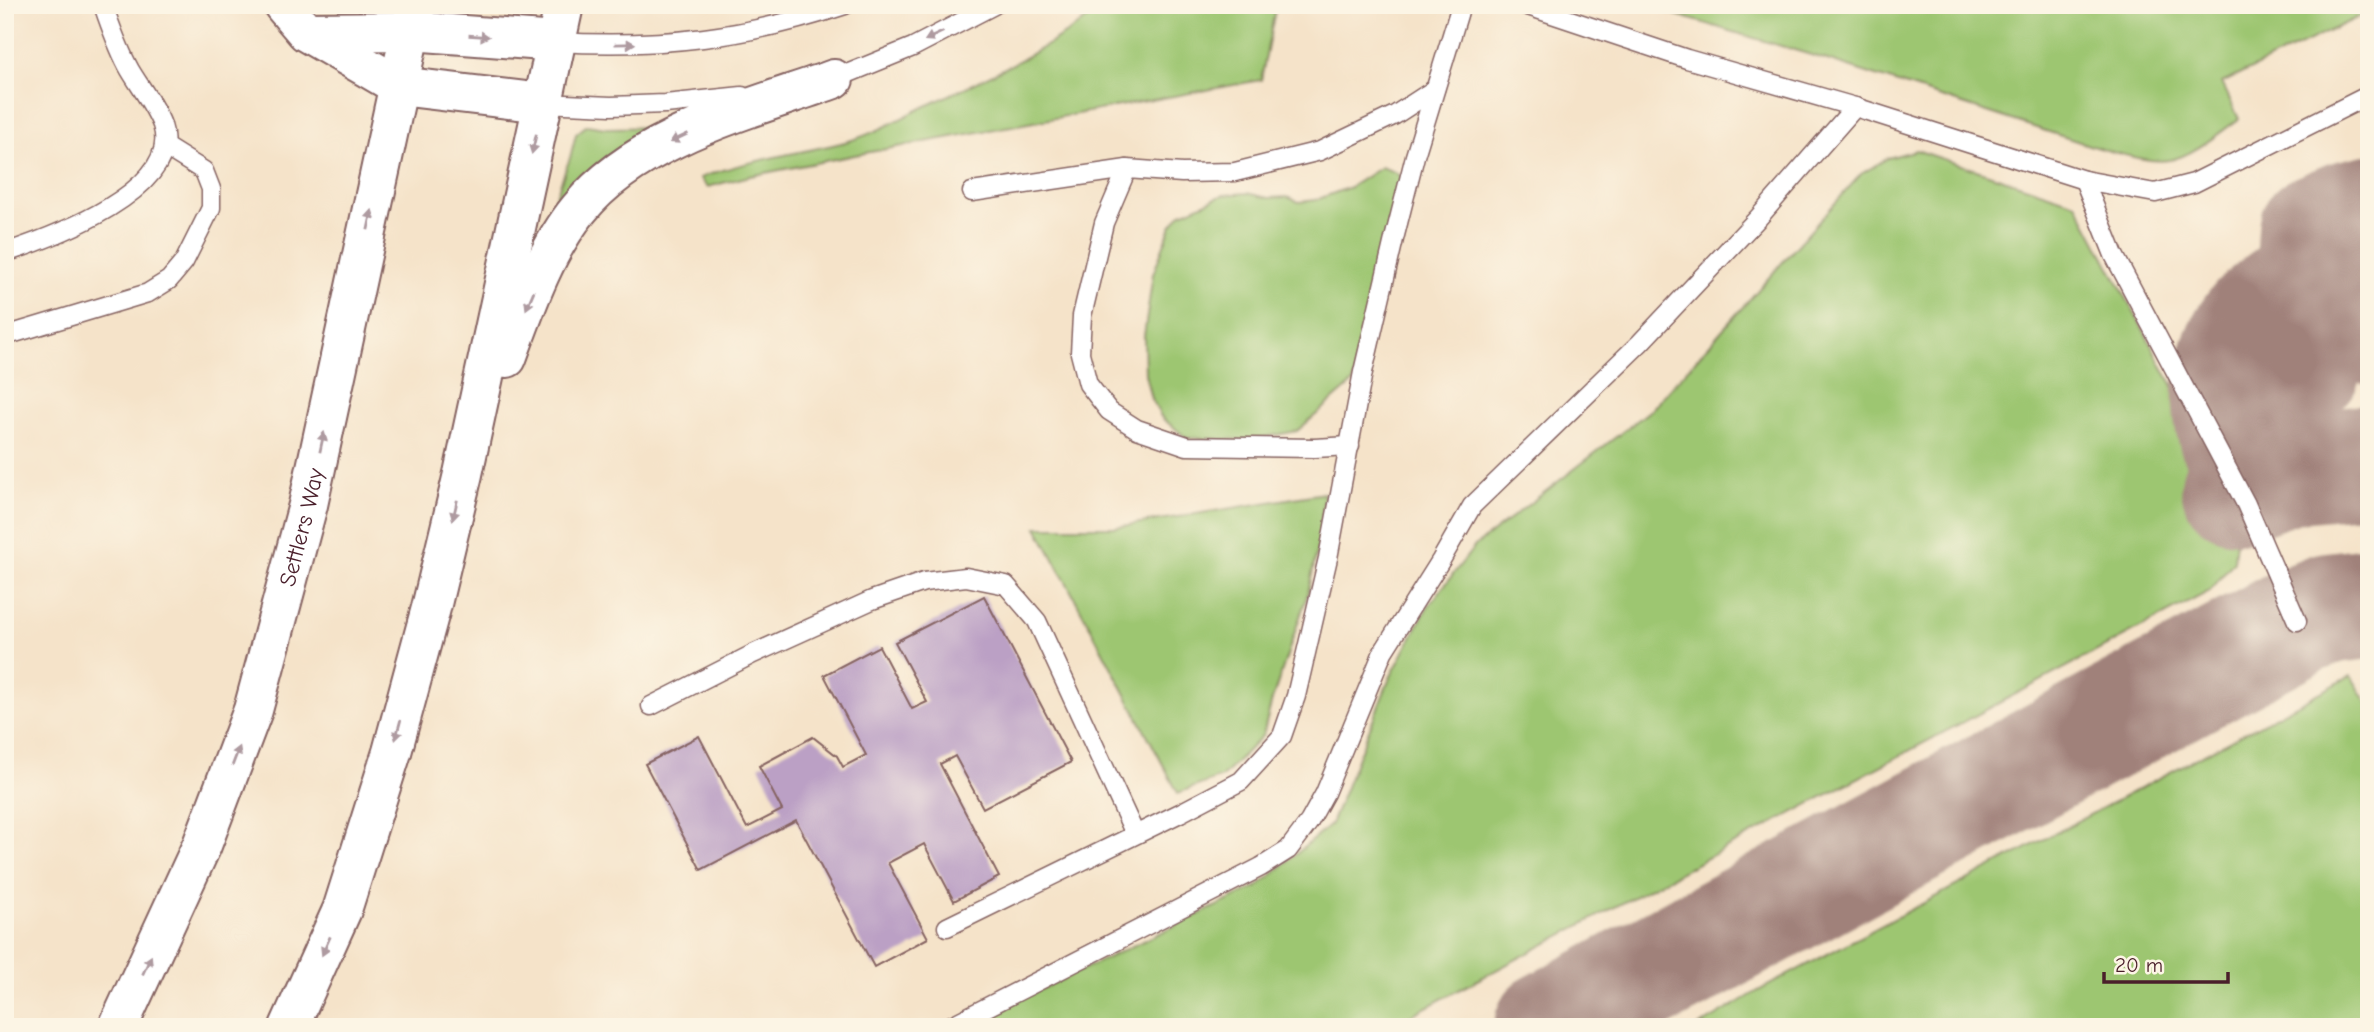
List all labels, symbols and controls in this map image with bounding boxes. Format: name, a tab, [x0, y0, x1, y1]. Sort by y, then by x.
one-way arrow	[468, 31, 490, 42]
one-way arrow	[924, 31, 944, 42]
one-way arrow	[614, 38, 636, 50]
one-way arrow	[669, 132, 689, 143]
one-way arrow	[528, 133, 539, 155]
one-way arrow	[365, 209, 376, 231]
one-way arrow	[524, 290, 536, 310]
one-way arrow	[316, 431, 327, 453]
street label: Settlers Way	[274, 465, 330, 589]
one-way arrow	[449, 499, 460, 521]
one-way arrow	[392, 719, 403, 741]
one-way arrow	[230, 745, 241, 766]
one-way arrow	[320, 935, 331, 956]
scale bar	[2104, 941, 2229, 985]
text: 20 m	[2115, 953, 2163, 977]
one-way arrow	[141, 955, 153, 975]

